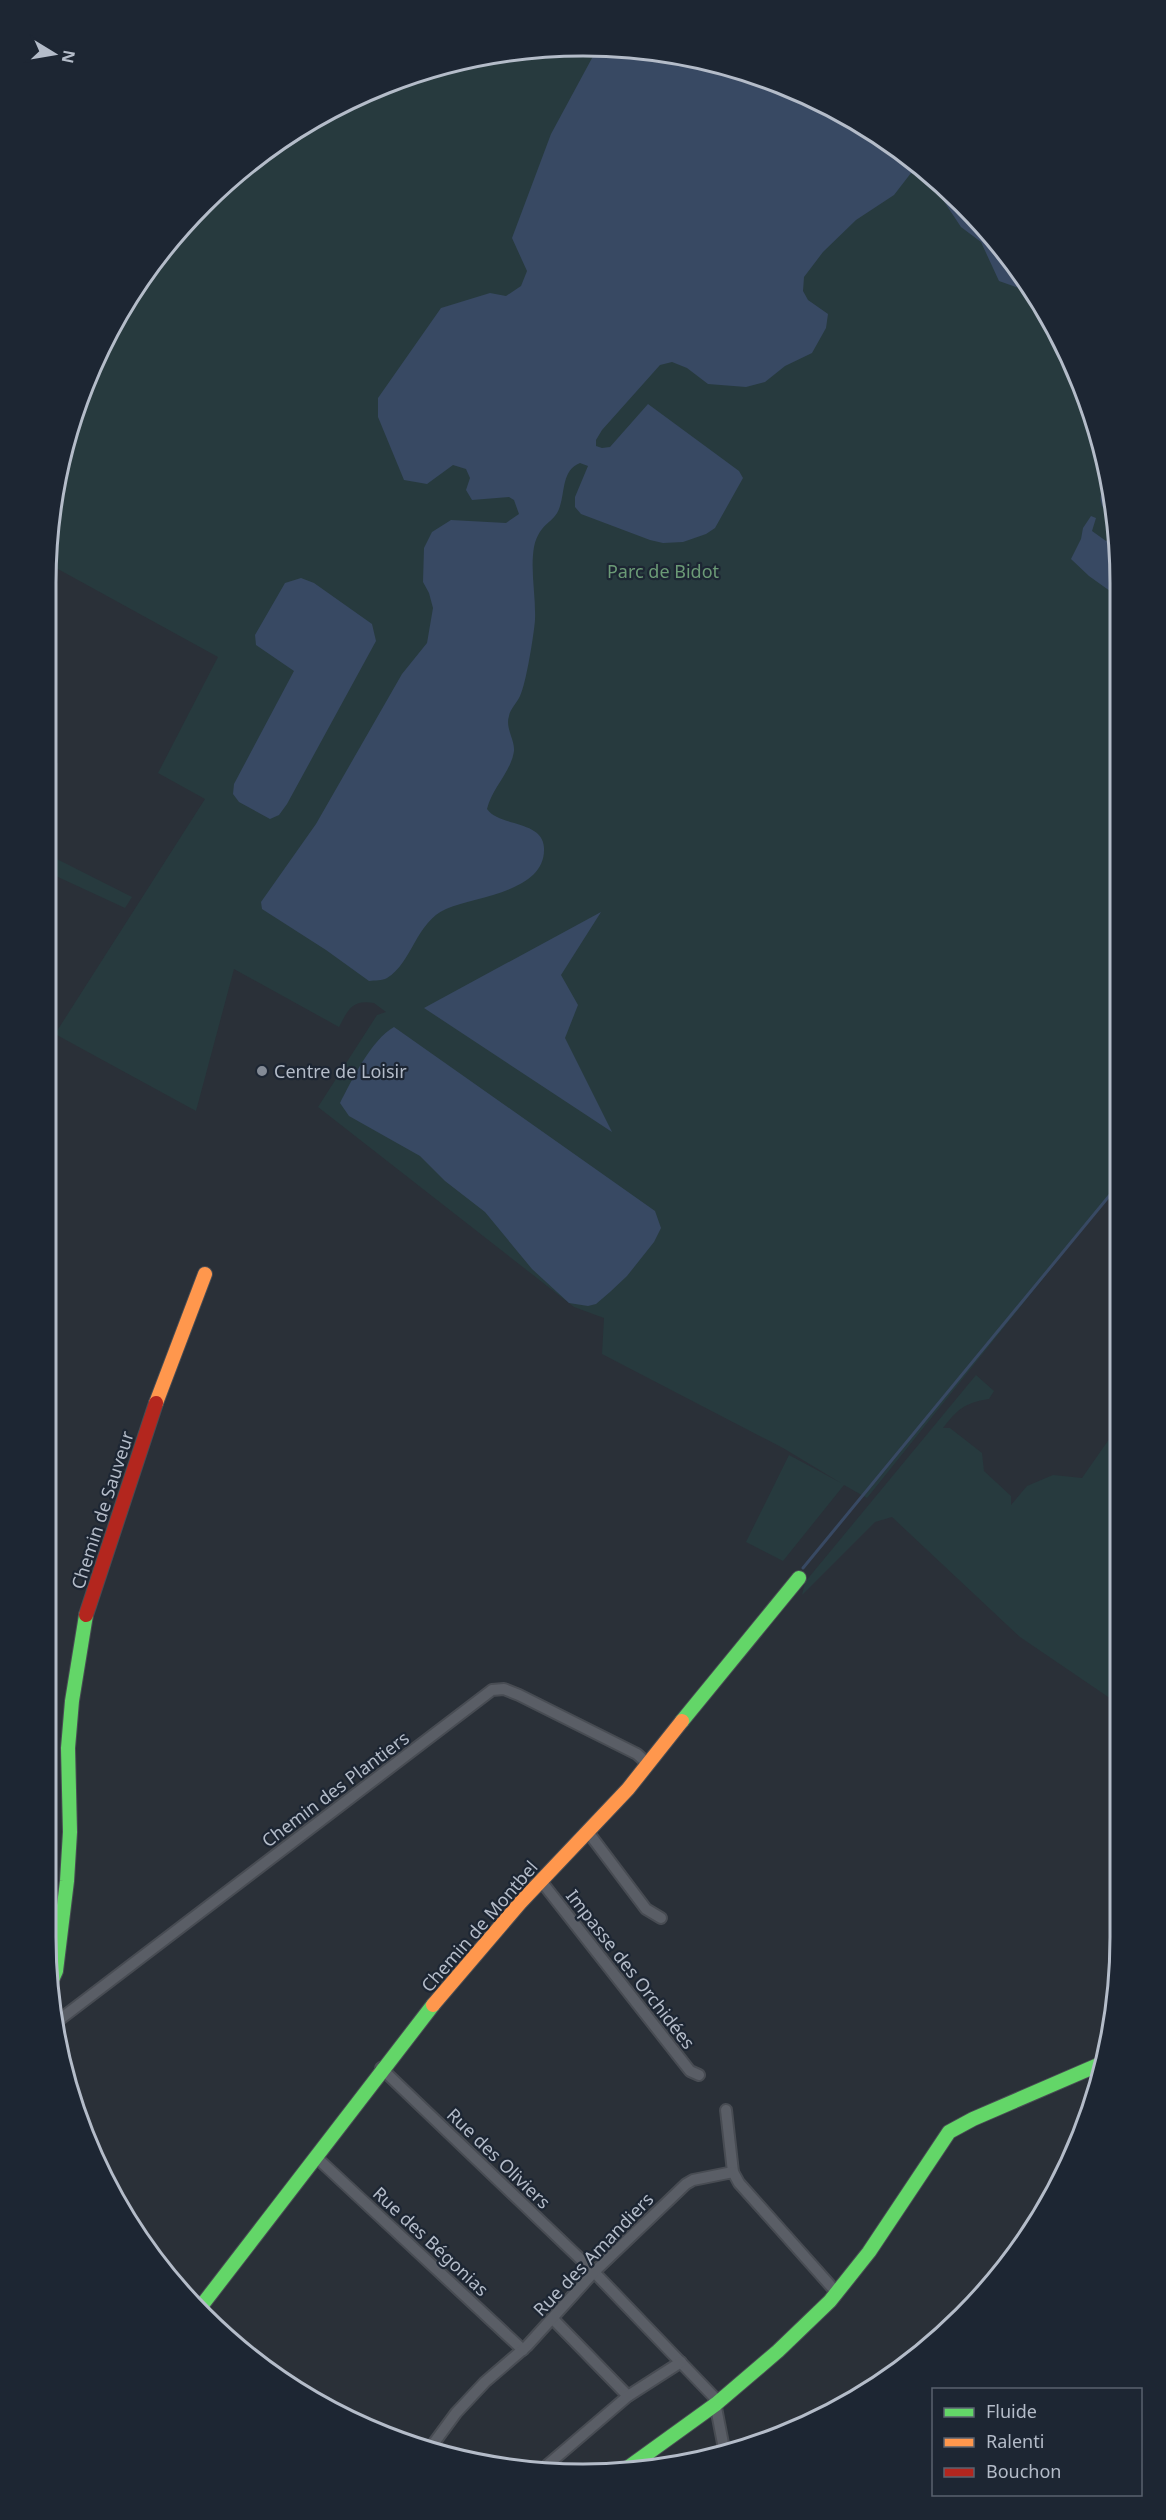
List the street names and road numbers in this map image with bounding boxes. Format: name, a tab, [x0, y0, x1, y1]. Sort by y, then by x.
street label: Chemin de Sauveur	[65, 1427, 139, 1592]
street label: Chemin des Plantiers	[256, 1726, 414, 1852]
street label: Chemin de Montbel	[415, 1855, 543, 1997]
street label: Impasse des Orchidées	[561, 1884, 701, 2054]
street label: Rue des Oliviers	[442, 2102, 556, 2214]
street label: Rue des Bégonias	[368, 2181, 494, 2301]
street label: Rue des Amandiers	[528, 2187, 658, 2321]

